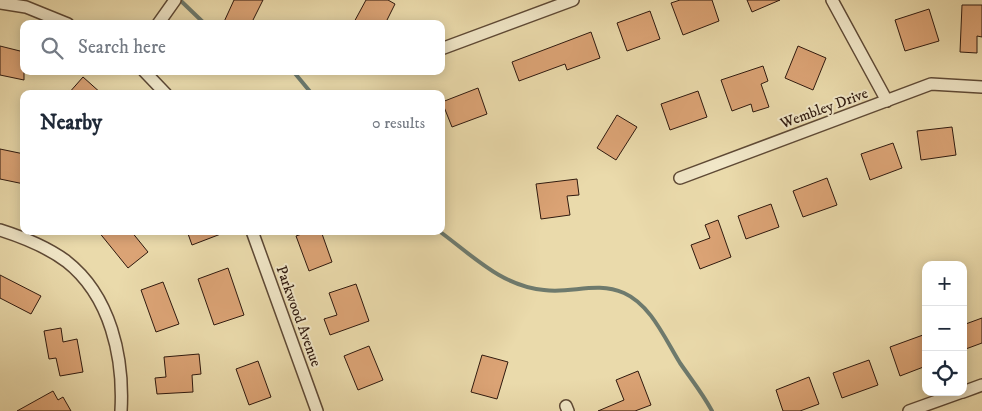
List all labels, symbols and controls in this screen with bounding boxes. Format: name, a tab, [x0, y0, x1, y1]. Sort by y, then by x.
search box	[20, 20, 445, 75]
icon: search	[38, 34, 66, 62]
text: Search here	[78, 36, 166, 59]
street label: Wembley Drive	[777, 84, 871, 133]
text: Nearby	[40, 110, 102, 136]
text: 0 results	[372, 113, 425, 133]
map controls	[922, 261, 967, 396]
button: +	[922, 261, 967, 306]
street label: Parkwood Avenue	[271, 263, 326, 369]
button: −	[922, 306, 967, 351]
button: locate	[922, 351, 967, 396]

